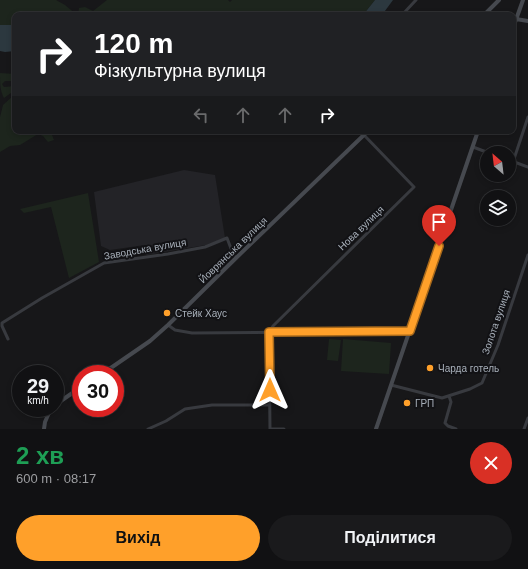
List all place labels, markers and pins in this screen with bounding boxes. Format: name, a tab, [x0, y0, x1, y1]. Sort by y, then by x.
pin	[422, 205, 456, 246]
marker: Стейк Хаус	[162, 308, 172, 318]
place label: Стейк Хаус	[175, 308, 227, 319]
marker: Чарда готель	[425, 363, 435, 373]
place label: Чарда готель	[438, 363, 499, 374]
marker: ГРП	[402, 398, 412, 408]
place label: ГРП	[415, 398, 434, 409]

